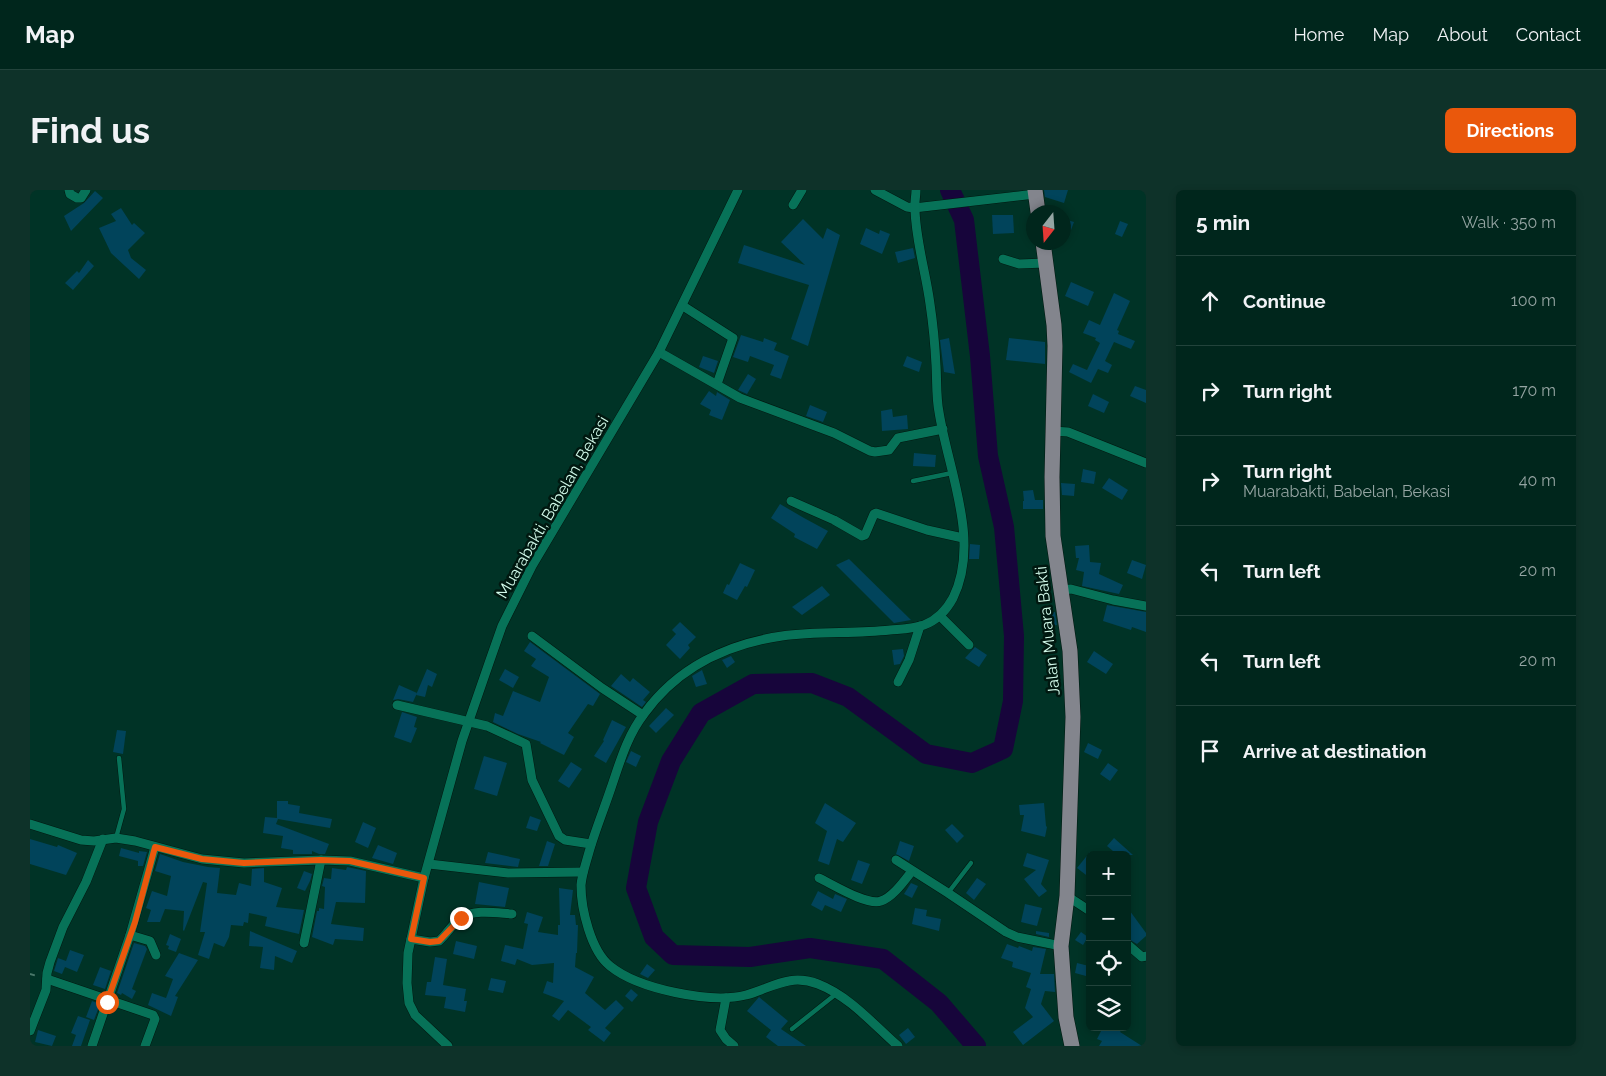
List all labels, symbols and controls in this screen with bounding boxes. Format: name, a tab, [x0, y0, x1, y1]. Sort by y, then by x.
text: Map	[25, 20, 75, 49]
text: Home	[1293, 24, 1344, 45]
text: Map	[1372, 24, 1409, 45]
text: About	[1437, 24, 1488, 45]
text: Contact	[1516, 24, 1581, 45]
button: Directions	[1445, 108, 1576, 153]
text: Find us	[30, 110, 150, 151]
north arrow	[1026, 205, 1071, 250]
text: 5 min	[1196, 210, 1250, 235]
text: Walk · 350 m	[1462, 213, 1556, 232]
icon: ahead	[1196, 287, 1224, 315]
text: Continue	[1243, 290, 1326, 312]
text: 100 m	[1511, 291, 1556, 310]
icon: right	[1196, 377, 1224, 405]
text: Turn right	[1243, 380, 1332, 402]
text: 170 m	[1512, 381, 1556, 400]
street label: Muarabakti, Babelan, Bekasi	[492, 413, 612, 602]
text: Turn right	[1243, 460, 1332, 482]
icon: right	[1196, 467, 1224, 495]
text: 40 m	[1519, 471, 1556, 490]
text: Muarabakti, Babelan, Bekasi	[1243, 482, 1450, 501]
icon: left	[1196, 557, 1224, 585]
text: Turn left	[1243, 560, 1320, 582]
text: 20 m	[1519, 561, 1556, 580]
street label: Jalan Muara Bakti	[1031, 565, 1064, 697]
icon: left	[1196, 647, 1224, 675]
text: Turn left	[1243, 650, 1320, 672]
text: 20 m	[1519, 651, 1556, 670]
icon: arrive	[1196, 737, 1224, 765]
text: Arrive at destination	[1243, 740, 1427, 762]
map controls	[1086, 851, 1131, 1031]
button: +	[1086, 851, 1131, 896]
button: −	[1086, 896, 1131, 941]
route end	[450, 907, 473, 930]
button: locate	[1086, 941, 1131, 986]
button: layers	[1086, 986, 1131, 1031]
route start	[96, 991, 119, 1014]

